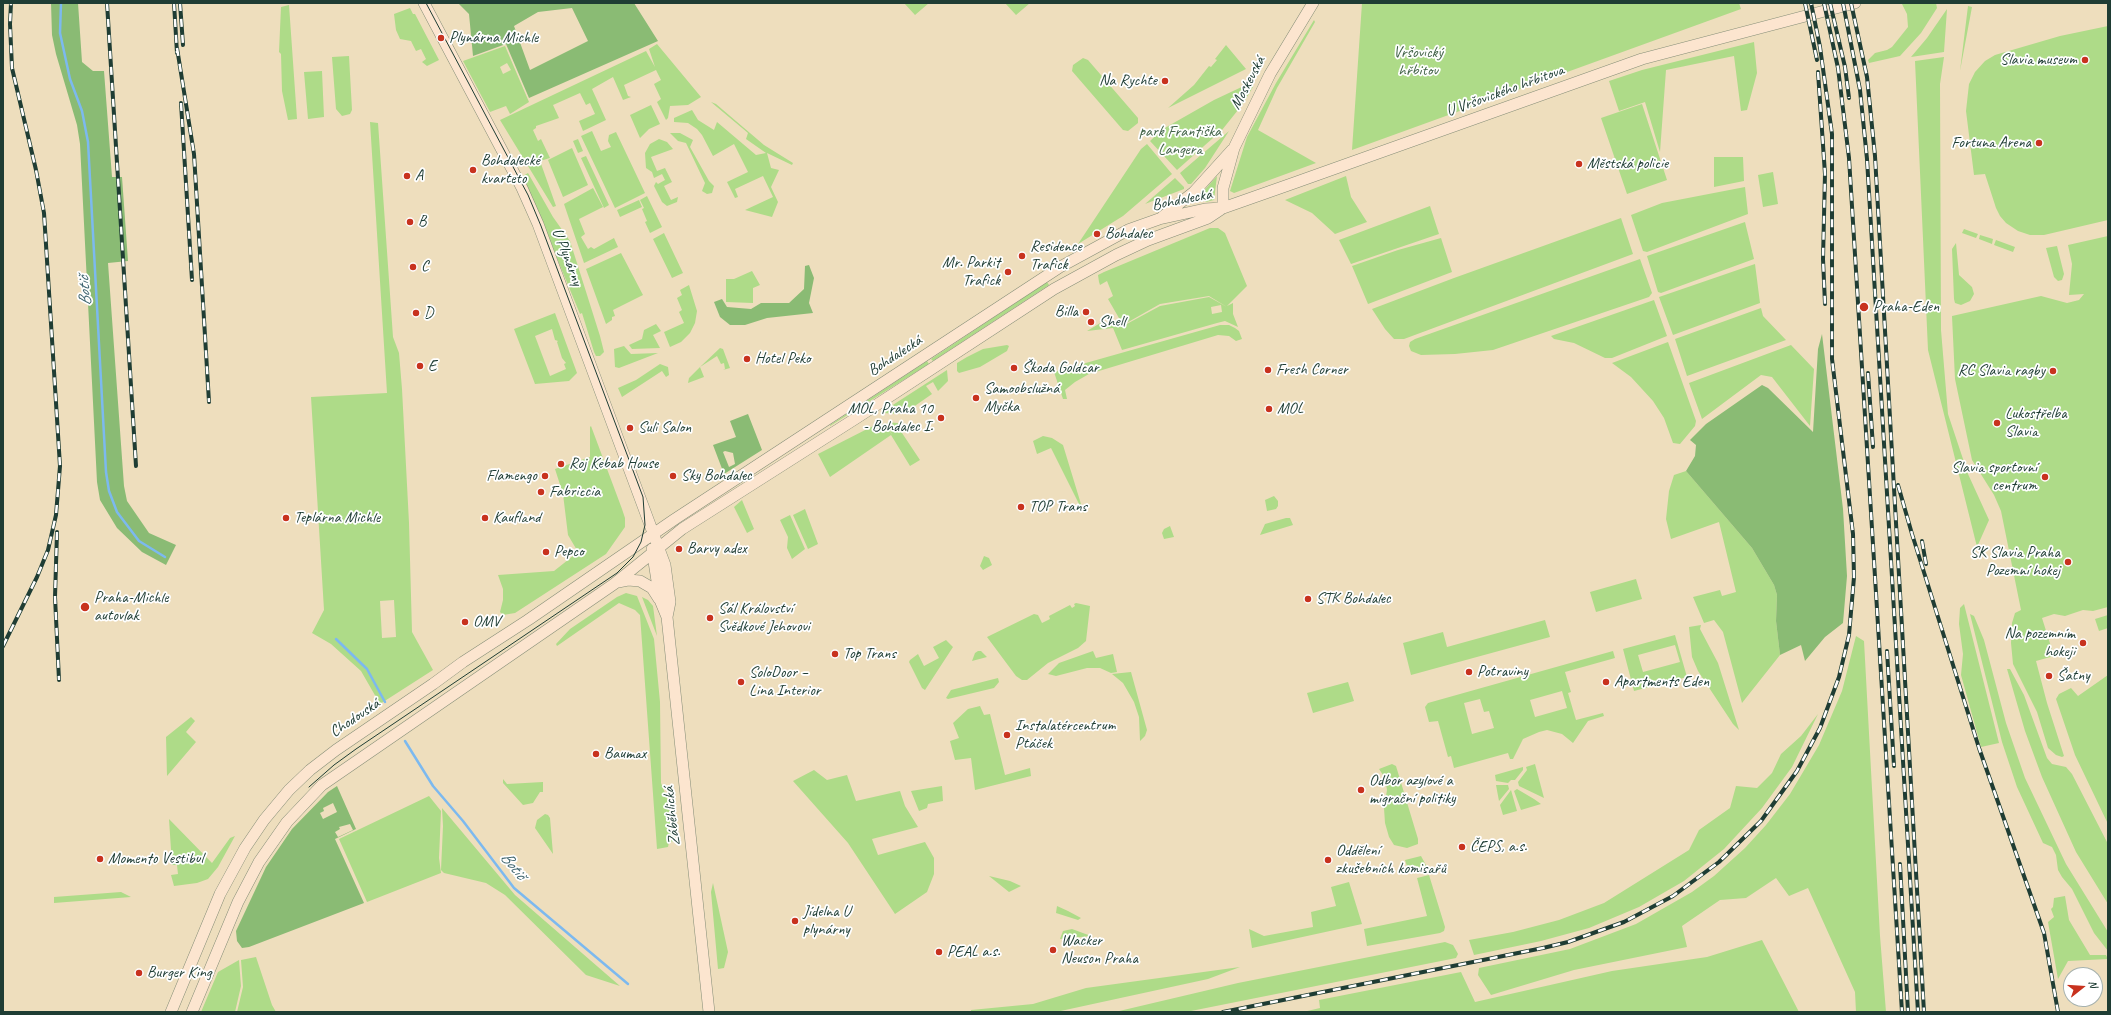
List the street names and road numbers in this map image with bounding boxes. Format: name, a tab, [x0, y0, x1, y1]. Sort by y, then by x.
street label: Moskevská	[1226, 53, 1270, 113]
street label: U Vršovického hřbitova	[1444, 61, 1566, 121]
street label: Bohdalecká	[1150, 185, 1214, 215]
street label: U Plynárny	[547, 226, 587, 288]
street label: Bohdalecká	[864, 331, 926, 381]
street label: Chodovská	[326, 694, 384, 742]
street label: Záběhlická	[659, 785, 685, 847]

